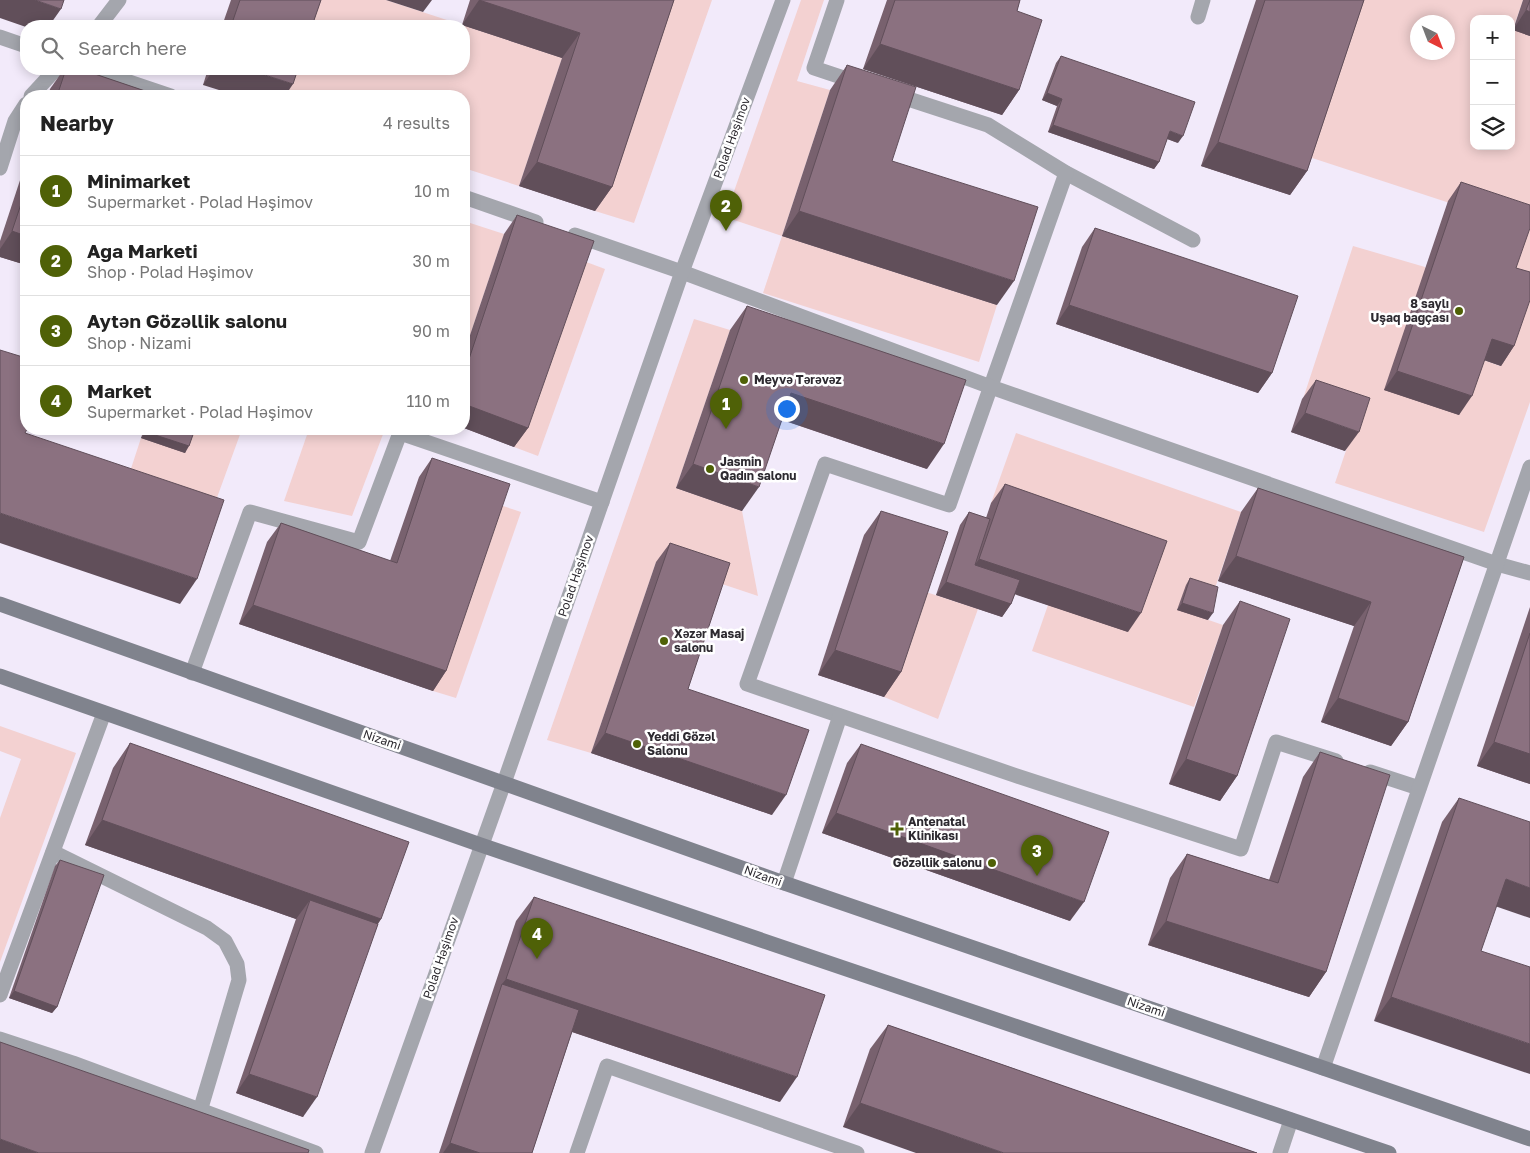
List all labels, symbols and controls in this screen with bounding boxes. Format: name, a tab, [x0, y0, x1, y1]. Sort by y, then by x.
north arrow	[1410, 15, 1455, 60]
map controls	[1470, 15, 1515, 150]
button: +	[1470, 15, 1515, 60]
search box	[20, 20, 470, 75]
icon: search	[38, 34, 66, 62]
text: Search here	[78, 36, 187, 59]
button: −	[1470, 60, 1515, 105]
street label: Polad Həşimov	[710, 95, 753, 181]
button: layers	[1470, 105, 1515, 150]
text: Nearby	[40, 110, 114, 136]
text: 4 results	[383, 113, 450, 133]
text: Minimarket	[87, 169, 190, 192]
text: 1	[52, 181, 60, 201]
text: 10 m	[414, 181, 450, 201]
pin: 2	[710, 190, 742, 231]
text: Supermarket · Polad Həşimov	[87, 192, 313, 212]
text: Ağa Marketi	[87, 239, 198, 262]
text: 2	[51, 251, 61, 271]
text: 30 m	[413, 251, 450, 271]
text: Shop · Polad Həşimov	[87, 262, 253, 282]
place label: 8 saylı Uşaq bağçası	[1371, 296, 1449, 325]
marker: 8 saylı Uşaq bağçası	[1453, 305, 1465, 317]
text: Aytən Gözəllik salonu	[87, 309, 287, 332]
text: 3	[51, 321, 61, 341]
text: 90 m	[412, 321, 450, 341]
text: Shop · Nizami	[87, 333, 191, 353]
place label: Meyvə Tərəvəz	[754, 372, 842, 387]
marker: Meyvə Tərəvəz	[738, 374, 750, 386]
text: Market	[87, 379, 152, 402]
pin: 1	[710, 388, 742, 429]
text: 4	[51, 391, 61, 411]
text: 110 m	[406, 391, 450, 411]
your location	[774, 396, 800, 422]
text: Supermarket · Polad Həşimov	[87, 402, 313, 422]
place label: Jasmin Qadın salonu	[720, 454, 796, 483]
marker: Jasmin Qadın salonu	[704, 463, 716, 475]
street label: Polad Həşimov	[554, 533, 597, 619]
place label: Xəzər Masaj salonu	[674, 626, 744, 655]
marker: Xəzər Masaj salonu	[658, 635, 670, 647]
street label: Nizami	[361, 726, 403, 753]
place label: Yeddi Gözəl Salonu	[647, 729, 715, 758]
marker: Yeddi Gözəl Salonu	[631, 738, 643, 750]
place label: Antenatal Klinikası	[908, 814, 966, 843]
marker: Antenatal Klinikası	[890, 822, 904, 836]
pin: 3	[1021, 835, 1053, 876]
place label: Gözəllik salonu	[893, 855, 982, 870]
marker: Gözəllik salonu	[986, 857, 998, 869]
street label: Nizami	[742, 862, 784, 889]
street label: Polad Həşimov	[419, 915, 462, 1001]
pin: 4	[521, 918, 553, 959]
street label: Nizami	[1125, 993, 1167, 1020]

